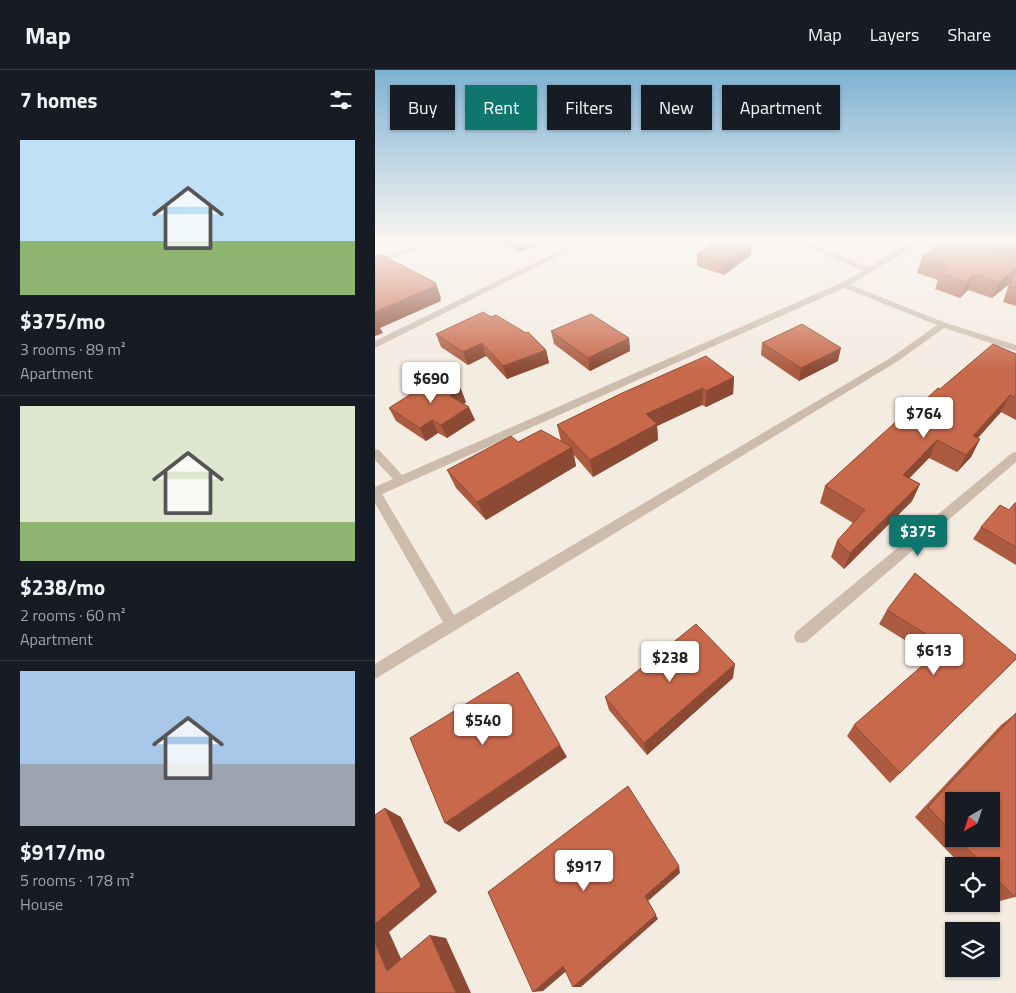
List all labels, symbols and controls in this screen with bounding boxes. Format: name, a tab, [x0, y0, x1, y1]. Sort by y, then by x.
text: Map	[25, 17, 71, 53]
text: Map	[808, 21, 842, 48]
text: Layers	[870, 21, 919, 48]
text: Share	[947, 21, 991, 48]
text: 7 homes	[20, 84, 97, 116]
chip: Buy	[390, 85, 455, 130]
chip: Rent	[465, 85, 537, 130]
chip: Filters	[547, 85, 631, 130]
chip: New	[641, 85, 712, 130]
chip: Apartment	[722, 85, 840, 130]
icon: filters	[327, 86, 355, 114]
icon: home	[143, 173, 233, 263]
text: $375/mo	[20, 305, 105, 337]
text: 3 rooms · 89 m²	[20, 337, 125, 361]
text: Apartment	[20, 361, 93, 385]
pin: $690	[401, 362, 461, 404]
text: $690	[413, 366, 449, 390]
pin: $764	[894, 396, 954, 439]
text: $764	[906, 401, 942, 425]
icon: home	[143, 438, 233, 528]
pin: $375	[888, 514, 948, 557]
text: $375	[900, 519, 936, 543]
text: $238/mo	[20, 571, 105, 603]
text: 2 rooms · 60 m²	[20, 603, 125, 627]
text: Apartment	[20, 627, 93, 651]
pin: $613	[904, 634, 964, 676]
text: $613	[916, 638, 952, 662]
pin: $238	[640, 640, 700, 683]
text: $238	[652, 645, 688, 669]
icon: home	[143, 703, 233, 793]
pin: $540	[453, 704, 513, 746]
text: $540	[465, 708, 501, 732]
north arrow	[945, 792, 1000, 848]
map controls	[945, 792, 1000, 977]
text: $917/mo	[20, 836, 105, 868]
pin: $917	[554, 850, 614, 892]
text: $917	[566, 854, 602, 878]
button: locate	[945, 857, 1000, 912]
text: 5 rooms · 178 m²	[20, 868, 134, 892]
text: House	[20, 892, 63, 916]
button: layers	[945, 922, 1000, 977]

